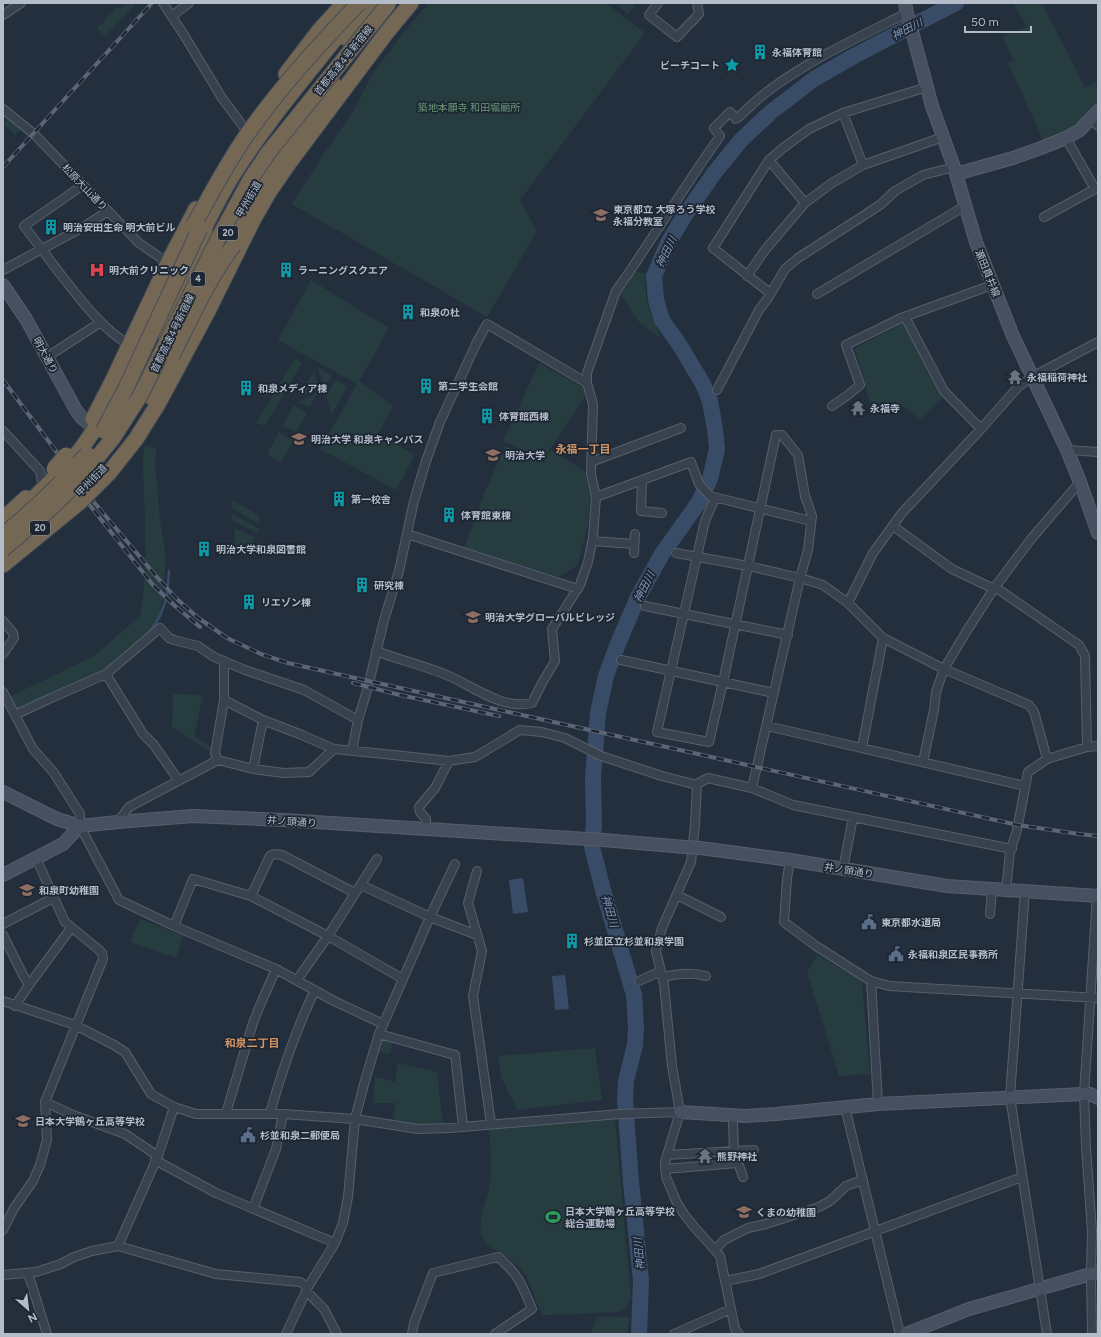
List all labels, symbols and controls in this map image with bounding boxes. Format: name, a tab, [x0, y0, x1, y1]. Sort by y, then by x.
scale bar	[965, 8, 1031, 34]
water label: 神田川	[890, 15, 926, 43]
text: 50 m	[971, 15, 999, 29]
street label: 首都高速4号新宿線	[311, 23, 376, 98]
building icon: 永福体育館	[751, 43, 769, 61]
place label: 永福体育館	[772, 46, 822, 59]
place icon: ビーチコート	[723, 56, 741, 74]
place label: ビーチコート	[660, 59, 720, 72]
park label: 築地本願寺 和田堀廟所	[418, 101, 520, 114]
street label: 松原大山通り	[59, 161, 110, 213]
street label: 甲州街道	[233, 179, 264, 220]
place label: 東京都立 大塚ろう学校 永福分教室	[613, 203, 715, 228]
school or university icon: 東京都立 大塚ろう学校 永福分教室	[592, 206, 610, 224]
building icon: 明治安田生命 明大前ビル	[42, 218, 60, 236]
place label: 明治安田生命 明大前ビル	[63, 221, 175, 234]
road number: 20	[218, 226, 238, 240]
water label: 神田川	[653, 234, 680, 270]
street label: 瀬田貫井線	[972, 248, 1003, 299]
hospital icon: 明大前クリニック	[88, 261, 106, 279]
building icon: ラーニングスクエア	[277, 261, 295, 279]
place label: 明大前クリニック	[109, 264, 189, 277]
place label: ラーニングスクエア	[298, 264, 388, 277]
road number: 4	[191, 272, 205, 286]
street label: 首都高速4号新宿線	[148, 292, 197, 375]
building icon: 和泉の杜	[399, 303, 417, 321]
place label: 和泉の杜	[420, 306, 460, 319]
street label: 明大通り	[30, 335, 61, 376]
temple icon: 永福稲荷神社	[1006, 368, 1024, 386]
place label: 永福稲荷神社	[1027, 371, 1088, 384]
building icon: 第二学生会館	[417, 377, 435, 395]
building icon: 和泉メディア棟	[237, 379, 255, 397]
place label: 第二学生会館	[438, 380, 498, 393]
place label: 和泉メディア棟	[258, 382, 327, 395]
temple icon: 永福寺	[849, 399, 867, 417]
place label: 永福寺	[870, 402, 900, 415]
building icon: 体育館西棟	[478, 407, 496, 425]
place label: 体育館西棟	[498, 410, 549, 423]
school or university icon: 明治大学 和泉キャンパス	[290, 430, 308, 448]
place label: 明治大学 和泉キャンパス	[311, 433, 423, 446]
district label: 永福一丁目	[556, 443, 611, 456]
school or university icon: 明治大学	[484, 446, 502, 464]
place label: 明治大学	[505, 449, 545, 462]
street label: 甲州街道	[73, 461, 110, 499]
building icon: 第一校舎	[330, 490, 348, 508]
place label: 第一校舎	[351, 493, 391, 506]
building icon: 体育館東棟	[440, 506, 458, 524]
place label: 体育館東棟	[460, 509, 511, 522]
road number: 20	[30, 521, 50, 535]
building icon: 明治大学和泉図書館	[195, 540, 213, 558]
place label: 明治大学和泉図書館	[216, 543, 306, 556]
water label: 神田川	[631, 569, 658, 605]
building icon: 研究棟	[353, 576, 371, 594]
place label: 研究棟	[374, 579, 404, 592]
building icon: リエゾン棟	[240, 593, 258, 611]
place label: リエゾン棟	[261, 596, 311, 609]
school or university icon: 明治大学グローバルビレッジ	[464, 608, 482, 626]
place label: 明治大学グローバルビレッジ	[485, 611, 615, 624]
street label: 井ノ頭通り	[267, 813, 317, 830]
street label: 井ノ頭通り	[823, 860, 875, 881]
school or university icon: 和泉町幼稚園	[18, 881, 36, 899]
place label: 和泉町幼稚園	[39, 884, 99, 897]
water label: 神田川	[599, 893, 621, 930]
public building icon: 東京都水道局	[860, 913, 878, 931]
place label: 東京都水道局	[881, 916, 941, 929]
building icon: 杉並区立杉並和泉学園	[563, 932, 581, 950]
place label: 杉並区立杉並和泉学園	[584, 935, 684, 948]
public building icon: 永福和泉区民事務所	[887, 945, 905, 963]
place label: 永福和泉区民事務所	[908, 948, 998, 961]
district label: 和泉二丁目	[225, 1037, 280, 1050]
school or university icon: 日本大学鶴ヶ丘高等学校	[14, 1112, 32, 1130]
place label: 日本大学鶴ヶ丘高等学校	[35, 1115, 145, 1128]
public building icon: 杉並和泉二郵便局	[239, 1126, 257, 1144]
place label: 杉並和泉二郵便局	[260, 1129, 340, 1142]
temple icon: 熊野神社	[696, 1147, 714, 1165]
place label: 熊野神社	[717, 1150, 758, 1163]
school or university icon: くまの幼稚園	[735, 1203, 753, 1221]
place label: 日本大学鶴ヶ丘高等学校 総合運動場	[565, 1205, 675, 1230]
place label: くまの幼稚園	[756, 1206, 816, 1219]
sports icon: 日本大学鶴ヶ丘高等学校 総合運動場	[544, 1208, 562, 1226]
water label: 神田川	[631, 1236, 647, 1271]
north arrow	[8, 1289, 48, 1329]
text: N	[26, 1310, 39, 1325]

